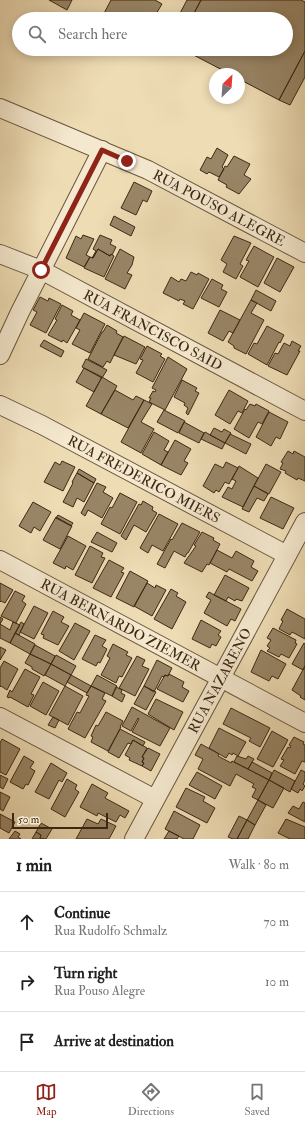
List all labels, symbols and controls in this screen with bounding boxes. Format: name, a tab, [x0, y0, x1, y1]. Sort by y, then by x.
search box	[12, 12, 293, 56]
icon: search	[26, 23, 48, 45]
text: Search here	[58, 25, 127, 44]
north arrow	[209, 68, 245, 104]
route end	[118, 152, 136, 170]
street label: RUA POUSO ALEGRE	[150, 166, 288, 250]
route start	[32, 261, 50, 279]
street label: RUA FRANCISCO SAID	[81, 286, 225, 374]
street label: RUA FREDERICO MIERS	[65, 432, 223, 527]
street label: RUA BERNARDO ZIEMER	[38, 575, 205, 675]
street label: RUA NAZARENO	[184, 625, 255, 736]
scale bar	[12, 811, 108, 830]
text: 50 m	[18, 813, 39, 826]
text: 1 min	[16, 855, 52, 876]
text: Walk · 80 m	[228, 857, 289, 873]
text: Continue	[54, 904, 110, 923]
icon: ahead	[16, 911, 38, 933]
text: 70 m	[264, 914, 289, 930]
text: Rua Rudolfo Schmalz	[54, 923, 167, 939]
text: Turn right	[54, 964, 117, 983]
icon: right	[16, 971, 38, 993]
text: 10 m	[265, 974, 289, 990]
text: Rua Pouso Alegre	[54, 983, 145, 999]
icon: arrive	[16, 1031, 38, 1053]
text: Arrive at destination	[54, 1032, 174, 1051]
tab: Map	[35, 1081, 57, 1118]
tab: Directions	[128, 1081, 174, 1118]
tab: Saved	[245, 1081, 270, 1118]

